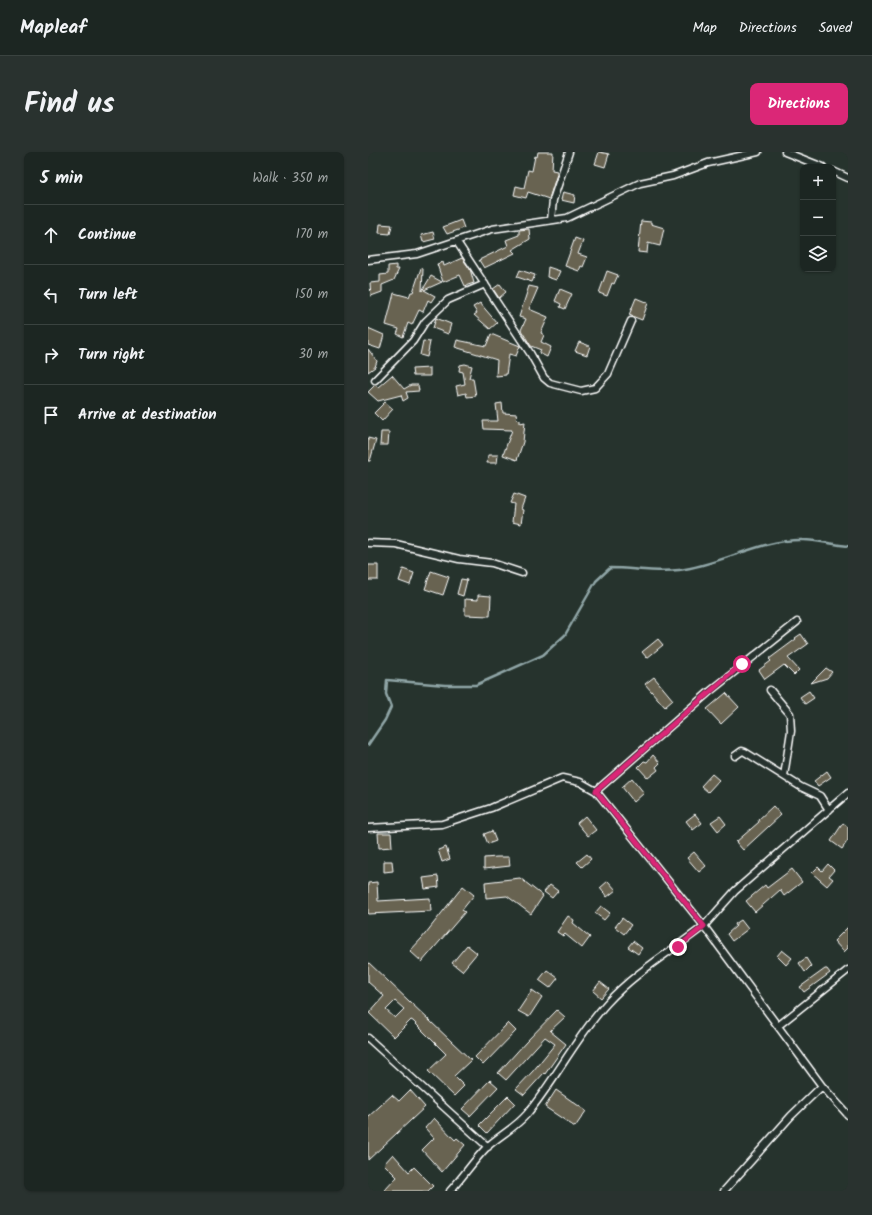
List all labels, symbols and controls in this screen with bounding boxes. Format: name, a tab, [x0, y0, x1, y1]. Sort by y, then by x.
text: Mapleaf	[20, 13, 87, 43]
text: Map	[692, 17, 717, 39]
text: Directions	[739, 17, 797, 39]
text: Saved	[819, 17, 852, 39]
text: Find us	[24, 82, 115, 127]
button: Directions	[750, 83, 848, 125]
map controls	[800, 164, 836, 272]
button: +	[800, 164, 836, 200]
text: 5 min	[40, 165, 83, 192]
text: Walk · 350 m	[252, 168, 328, 189]
button: −	[800, 200, 836, 236]
text: Continue	[78, 223, 136, 247]
icon: ahead	[40, 224, 62, 246]
text: 170 m	[296, 224, 328, 245]
button: layers	[800, 236, 836, 272]
text: Turn left	[78, 283, 138, 307]
icon: left	[40, 284, 62, 306]
text: 150 m	[295, 284, 328, 305]
text: Turn right	[78, 343, 145, 367]
icon: right	[40, 344, 62, 366]
text: 30 m	[299, 344, 328, 365]
text: Arrive at destination	[78, 403, 217, 427]
icon: arrive	[40, 404, 62, 426]
route start	[733, 655, 751, 673]
route end	[669, 938, 687, 956]

